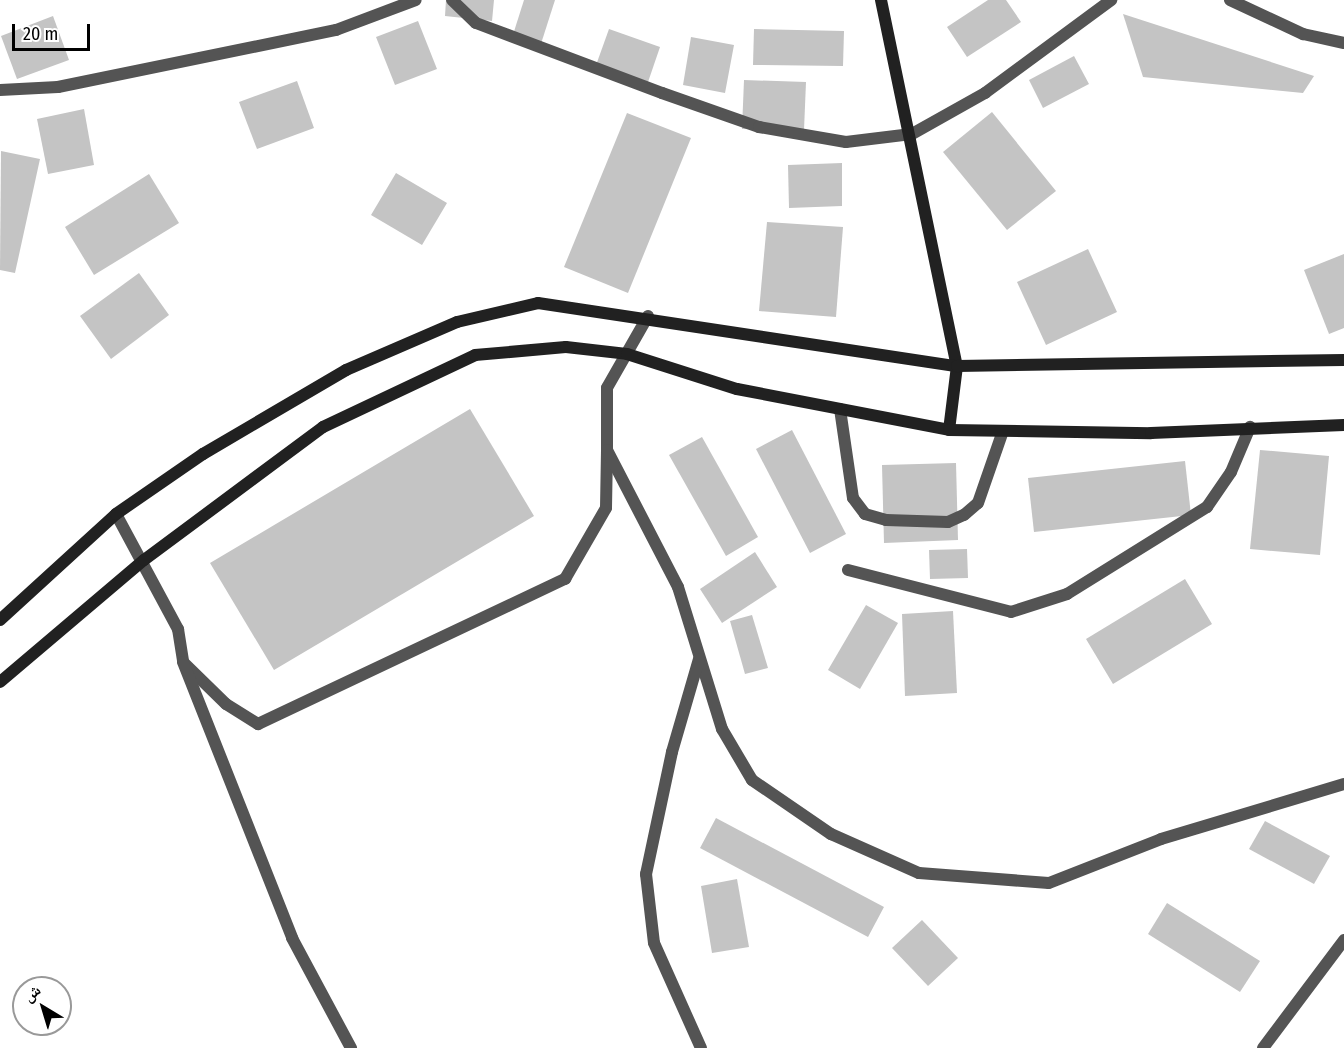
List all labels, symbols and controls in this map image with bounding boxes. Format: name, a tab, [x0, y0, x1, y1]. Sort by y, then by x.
scale bar	[15, 12, 93, 50]
text: 20 m	[23, 23, 58, 45]
north arrow	[12, 976, 72, 1036]
text: ش	[19, 980, 44, 1006]

